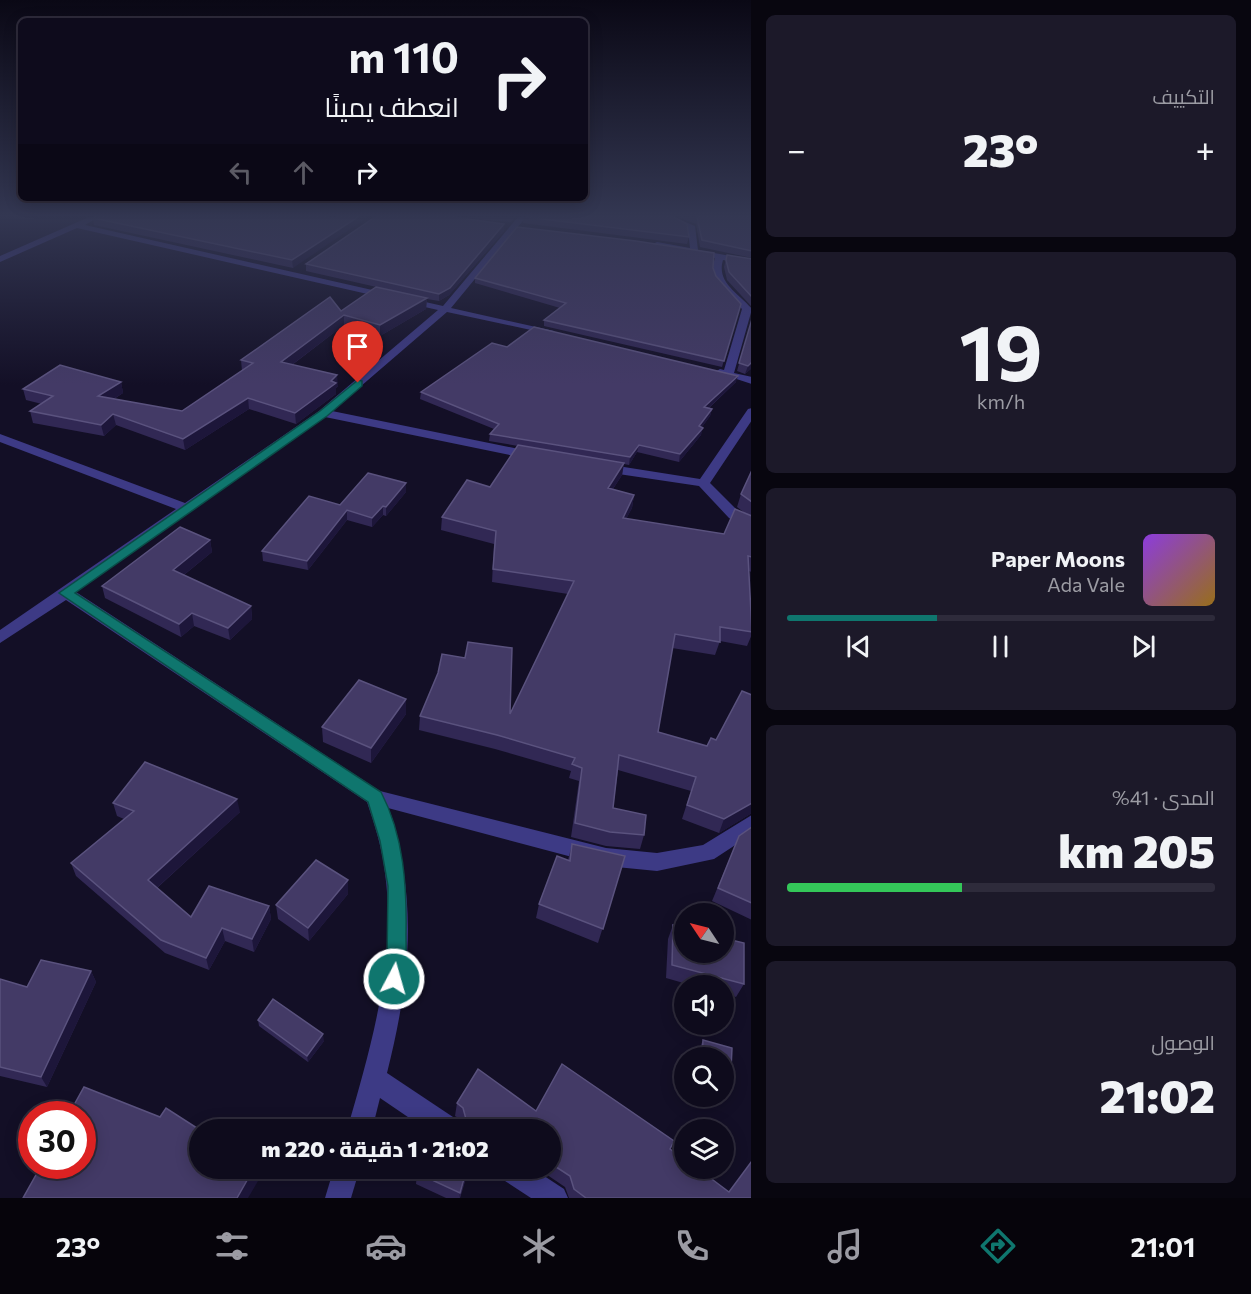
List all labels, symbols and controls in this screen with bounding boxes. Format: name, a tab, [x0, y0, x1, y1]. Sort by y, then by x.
text: 110 m	[348, 30, 459, 82]
icon: right	[480, 42, 558, 120]
text: التكييف	[1152, 84, 1215, 108]
text: انعطف يمينًا	[324, 90, 459, 123]
text: 23°	[963, 121, 1039, 176]
text: −	[787, 128, 806, 169]
text: +	[1196, 128, 1215, 169]
icon: left	[224, 156, 257, 189]
icon: ahead	[287, 156, 320, 189]
icon: right	[350, 156, 383, 189]
text: 19	[959, 302, 1043, 397]
pin	[332, 321, 383, 383]
icon: arrive	[341, 330, 374, 363]
text: km/h	[977, 389, 1025, 413]
text: Paper Moons	[991, 545, 1125, 572]
text: Ada Vale	[1047, 572, 1125, 596]
icon: previous	[842, 630, 875, 663]
icon: pause	[984, 630, 1017, 663]
icon: next	[1127, 630, 1160, 663]
text: المدى · 41%	[1112, 785, 1215, 809]
text: 205 km	[1058, 822, 1215, 877]
north arrow	[674, 903, 734, 963]
map controls	[674, 903, 734, 1179]
position arrow	[362, 947, 426, 1011]
button: sound	[674, 975, 734, 1035]
text: الوصول	[1151, 1030, 1215, 1054]
button: search	[674, 1047, 734, 1107]
text: 21:02	[1100, 1067, 1215, 1122]
speed limit sign: 30	[18, 1101, 96, 1179]
button: layers	[674, 1119, 734, 1179]
text: 21:02 · 1 دقيقة · 220 m	[261, 1135, 489, 1162]
icon: filters	[211, 1225, 253, 1267]
icon: car	[365, 1225, 407, 1267]
icon: climate	[518, 1225, 560, 1267]
icon: phone	[671, 1225, 713, 1267]
icon: music	[824, 1225, 866, 1267]
icon: directions	[977, 1225, 1019, 1267]
text: 23°	[56, 1230, 100, 1263]
text: 21:01	[1131, 1230, 1195, 1263]

